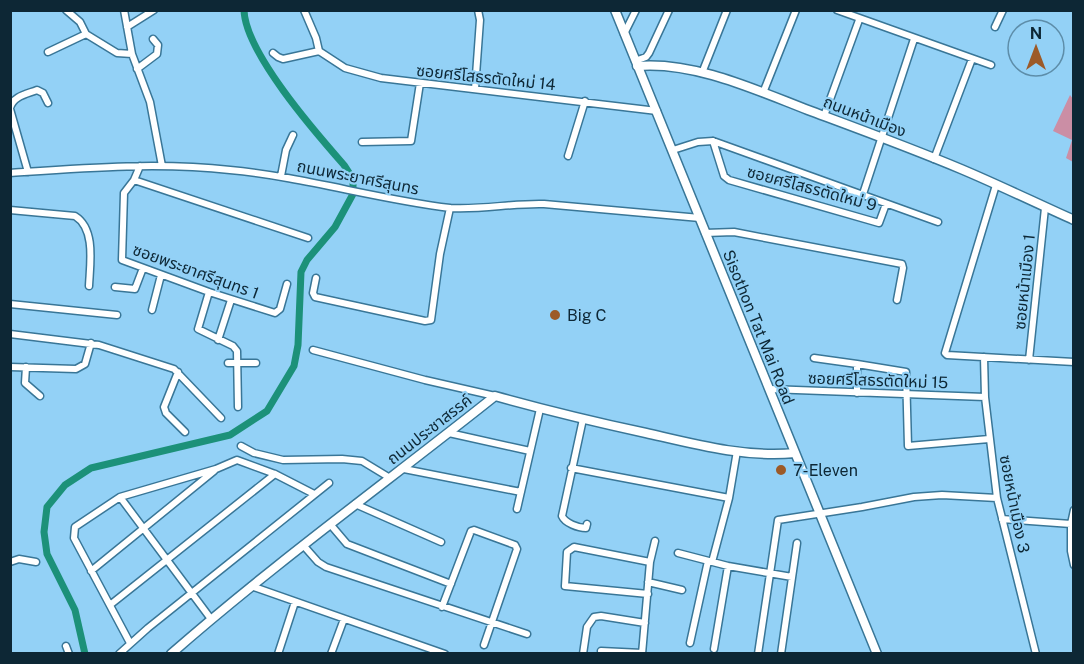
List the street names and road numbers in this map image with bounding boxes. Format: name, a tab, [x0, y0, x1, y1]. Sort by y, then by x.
street label: ซอยศรีโสธรตัดใหม่ 14	[415, 61, 557, 94]
street label: ถนนหน้าเมือง	[821, 92, 909, 141]
street label: ถนนพระยาศรีสุนทร	[295, 156, 421, 199]
street label: ซอยศรีโสธรตัดใหม่ 9	[745, 162, 879, 215]
street label: ซอยหน้าเมือง 1	[1010, 233, 1039, 331]
street label: ซอยพระยาศรีสุนทร 1	[130, 240, 261, 303]
street label: Sisothon Tat Mai Road	[719, 247, 798, 407]
street label: ซอยศรีโสธรตัดใหม่ 15	[807, 369, 948, 392]
street label: ถนนประชาสรรค์	[383, 390, 475, 468]
street label: ซอยหน้าเมือง 3	[996, 453, 1033, 555]

